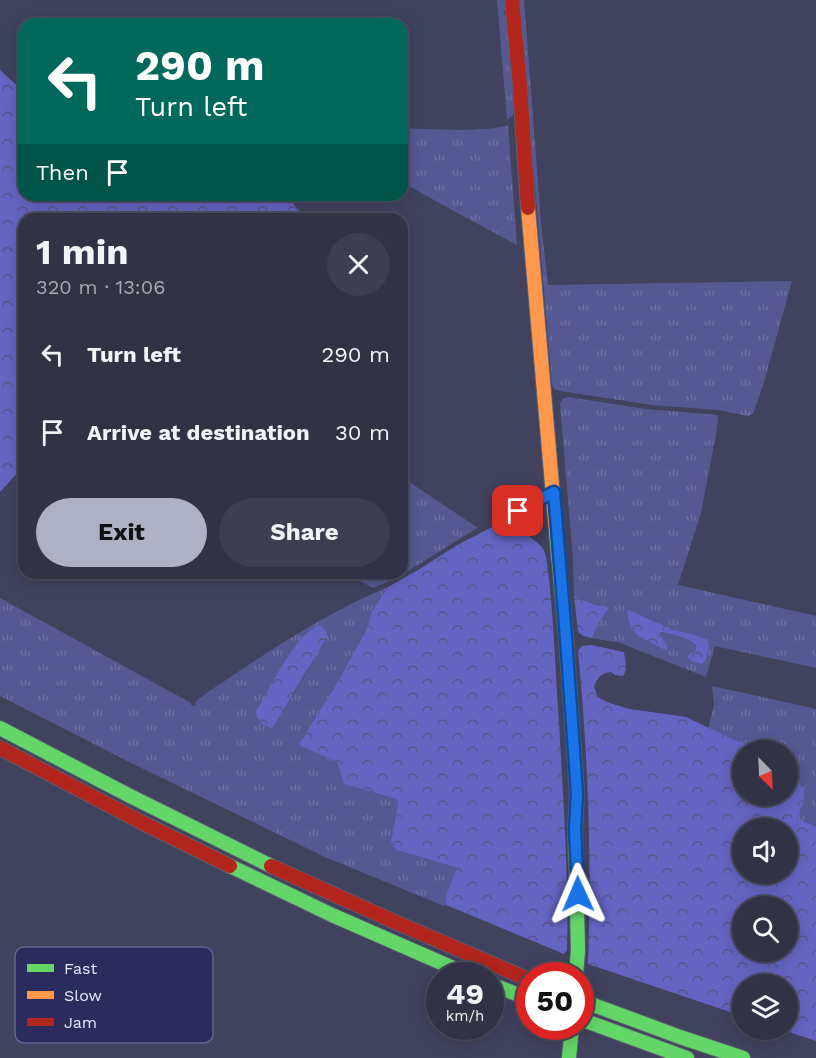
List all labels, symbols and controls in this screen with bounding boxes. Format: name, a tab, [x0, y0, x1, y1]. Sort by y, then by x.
text: 290 m	[135, 41, 265, 90]
icon: left	[36, 42, 114, 120]
text: Turn left	[135, 91, 247, 123]
icon: arrive	[101, 156, 134, 189]
text: Then	[36, 160, 89, 185]
text: 1 min	[36, 231, 128, 273]
button: close	[327, 233, 390, 296]
text: 320 m · 13:06	[36, 275, 165, 299]
icon: left	[36, 338, 69, 371]
text: Turn left	[87, 342, 181, 367]
text: 290 m	[321, 342, 390, 367]
icon: arrive	[36, 416, 69, 449]
text: Arrive at destination	[87, 420, 310, 445]
text: 30 m	[335, 420, 390, 445]
pin	[492, 485, 543, 536]
icon: arrive	[501, 494, 534, 527]
button: Exit	[36, 498, 207, 567]
button: Share	[219, 498, 390, 567]
north arrow	[732, 740, 798, 806]
map controls	[732, 740, 798, 1040]
button: sound	[732, 818, 798, 884]
position arrow	[546, 862, 610, 926]
button: search	[732, 896, 798, 962]
legend	[15, 947, 213, 1043]
text: Fast	[64, 959, 97, 978]
speed limit sign: 50	[516, 962, 594, 1040]
button: layers	[732, 974, 798, 1040]
text: 49	[446, 976, 484, 1011]
text: Slow	[64, 986, 102, 1005]
text: km/h	[446, 1007, 484, 1025]
text: Jam	[64, 1013, 97, 1032]

